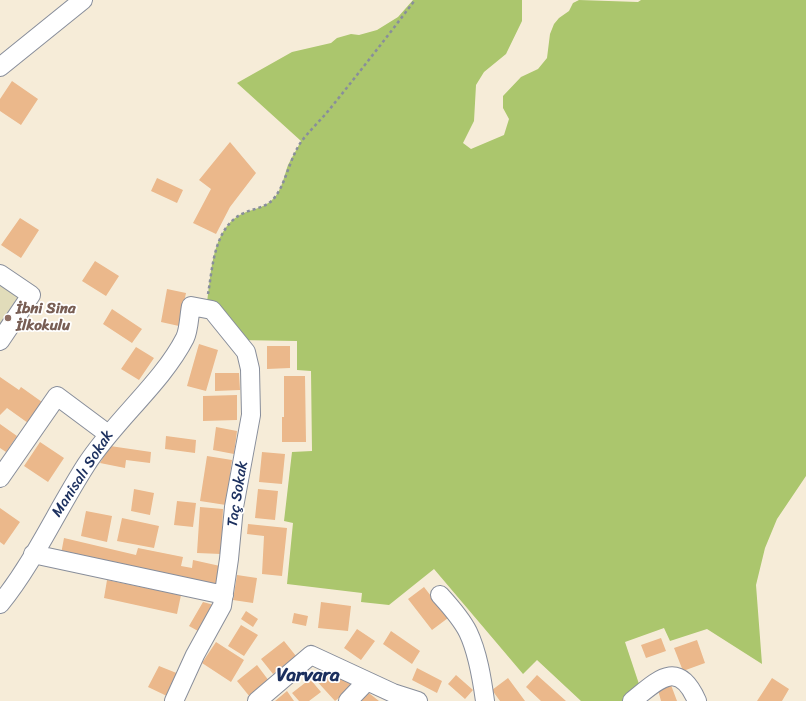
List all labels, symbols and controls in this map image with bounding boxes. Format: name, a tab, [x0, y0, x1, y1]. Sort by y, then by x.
place label: İbni Sina İlkokulu	[16, 300, 75, 335]
marker: İbni Sina İlkokulu	[3, 313, 13, 323]
street label: Manisalı Sokak	[48, 427, 118, 521]
street label: Taç Sokak	[224, 460, 252, 528]
district label: Varvara	[277, 665, 339, 687]

